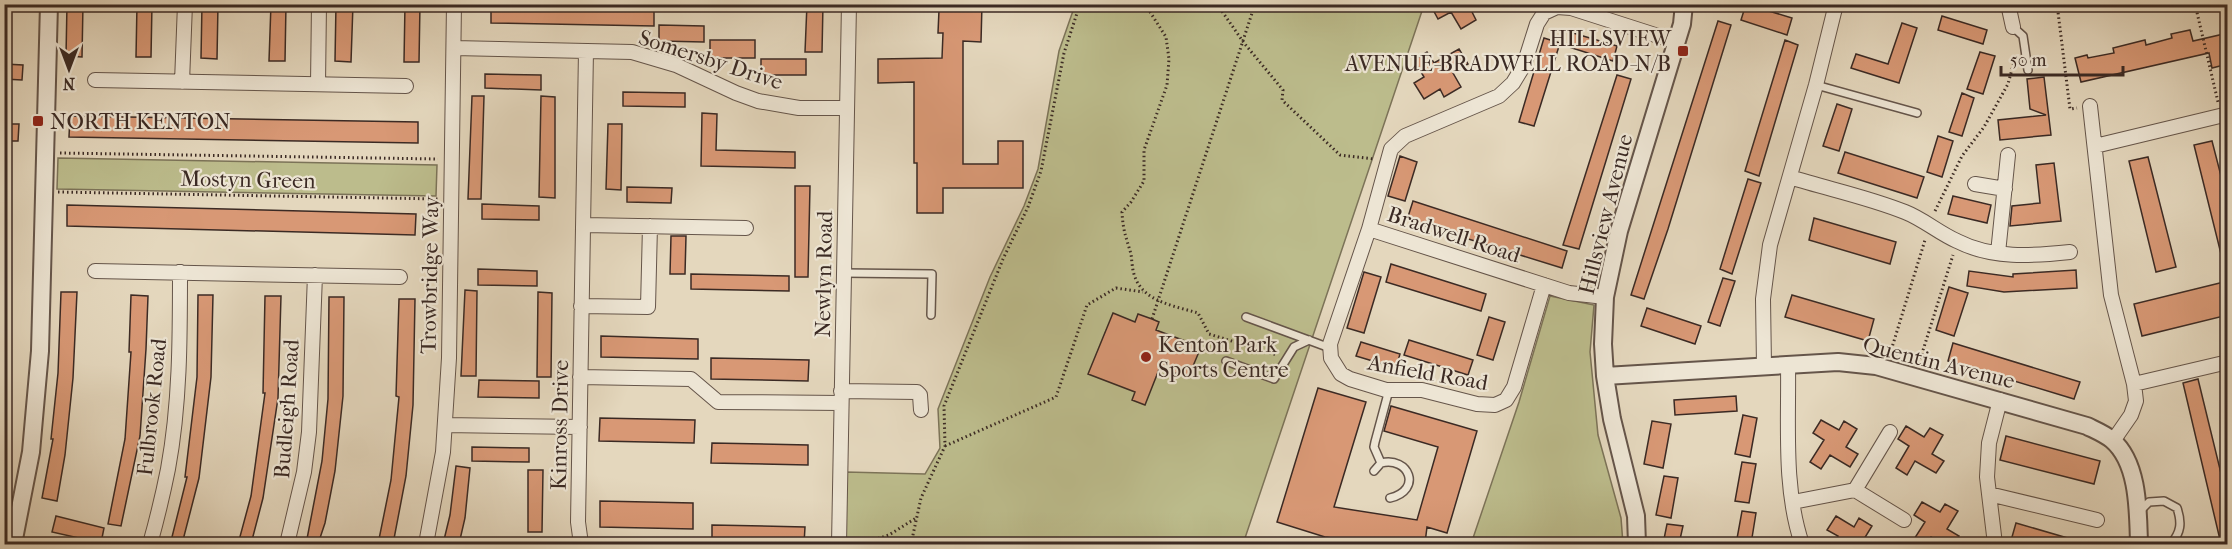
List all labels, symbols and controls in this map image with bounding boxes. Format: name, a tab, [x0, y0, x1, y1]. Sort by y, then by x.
street label: Somersby Drive	[635, 24, 786, 96]
place label: HILLSVIEW AVENUE-BRADWELL ROAD-N/B	[1344, 26, 1672, 77]
north arrow	[39, 39, 99, 99]
scale bar	[2001, 39, 2122, 77]
marker: HILLSVIEW AVENUE-BRADWELL ROAD-N/B	[1676, 44, 1690, 58]
text: 50 m	[2010, 50, 2047, 71]
text: N	[62, 74, 75, 93]
place label: NORTH KENTON	[50, 109, 231, 135]
marker: NORTH KENTON	[31, 114, 45, 128]
street label: Hillsview Avenue	[1573, 131, 1638, 297]
street label: Mostyn Green	[180, 166, 316, 194]
street label: Trowbridge Way	[416, 195, 444, 354]
street label: Bradwell Road	[1384, 201, 1524, 269]
street label: Newlyn Road	[810, 209, 838, 338]
place label: Kenton Park Sports Centre	[1158, 332, 1289, 383]
street label: Quentin Avenue	[1860, 332, 2018, 394]
street label: Fulbrook Road	[132, 336, 172, 477]
street label: Budleigh Road	[269, 337, 305, 480]
street label: Anfield Road	[1365, 349, 1491, 397]
marker: Kenton Park Sports Centre	[1139, 350, 1153, 364]
street label: Kinross Drive	[546, 360, 574, 490]

